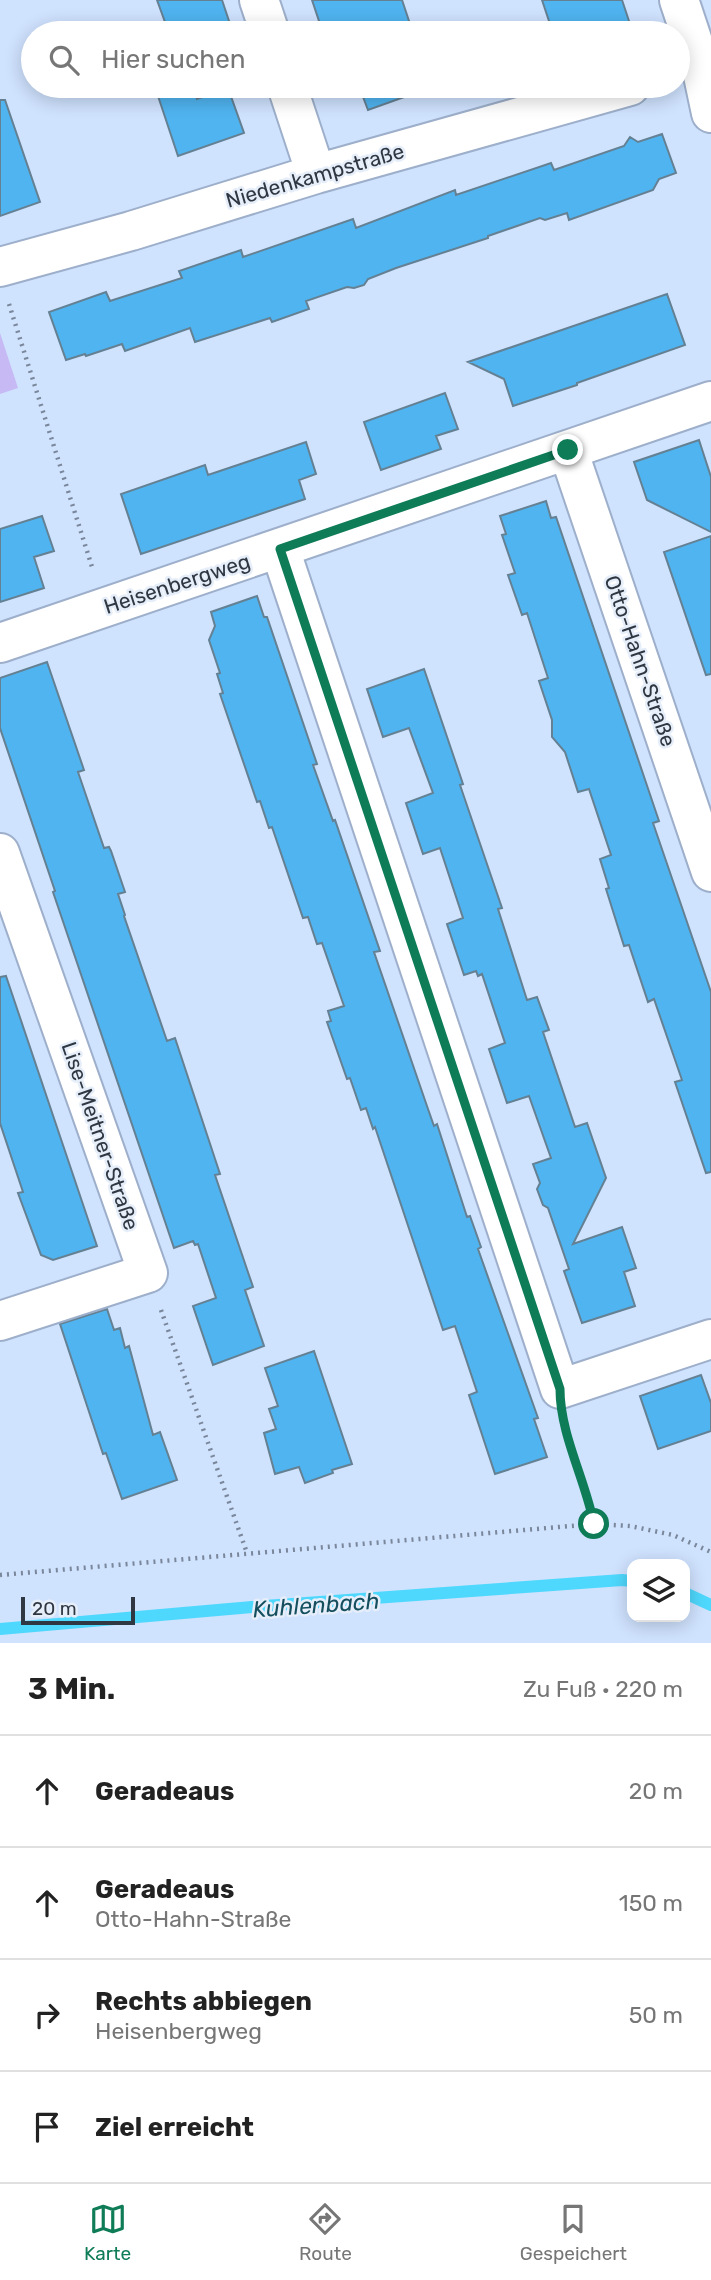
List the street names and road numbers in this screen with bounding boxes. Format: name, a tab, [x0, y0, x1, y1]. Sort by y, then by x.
street label: Niedenkampstraße	[223, 138, 407, 213]
street label: Heisenbergweg	[100, 548, 253, 619]
street label: Otto-Hahn-Straße	[599, 572, 681, 750]
street label: Lise-Meitner-Straße	[57, 1038, 144, 1233]

